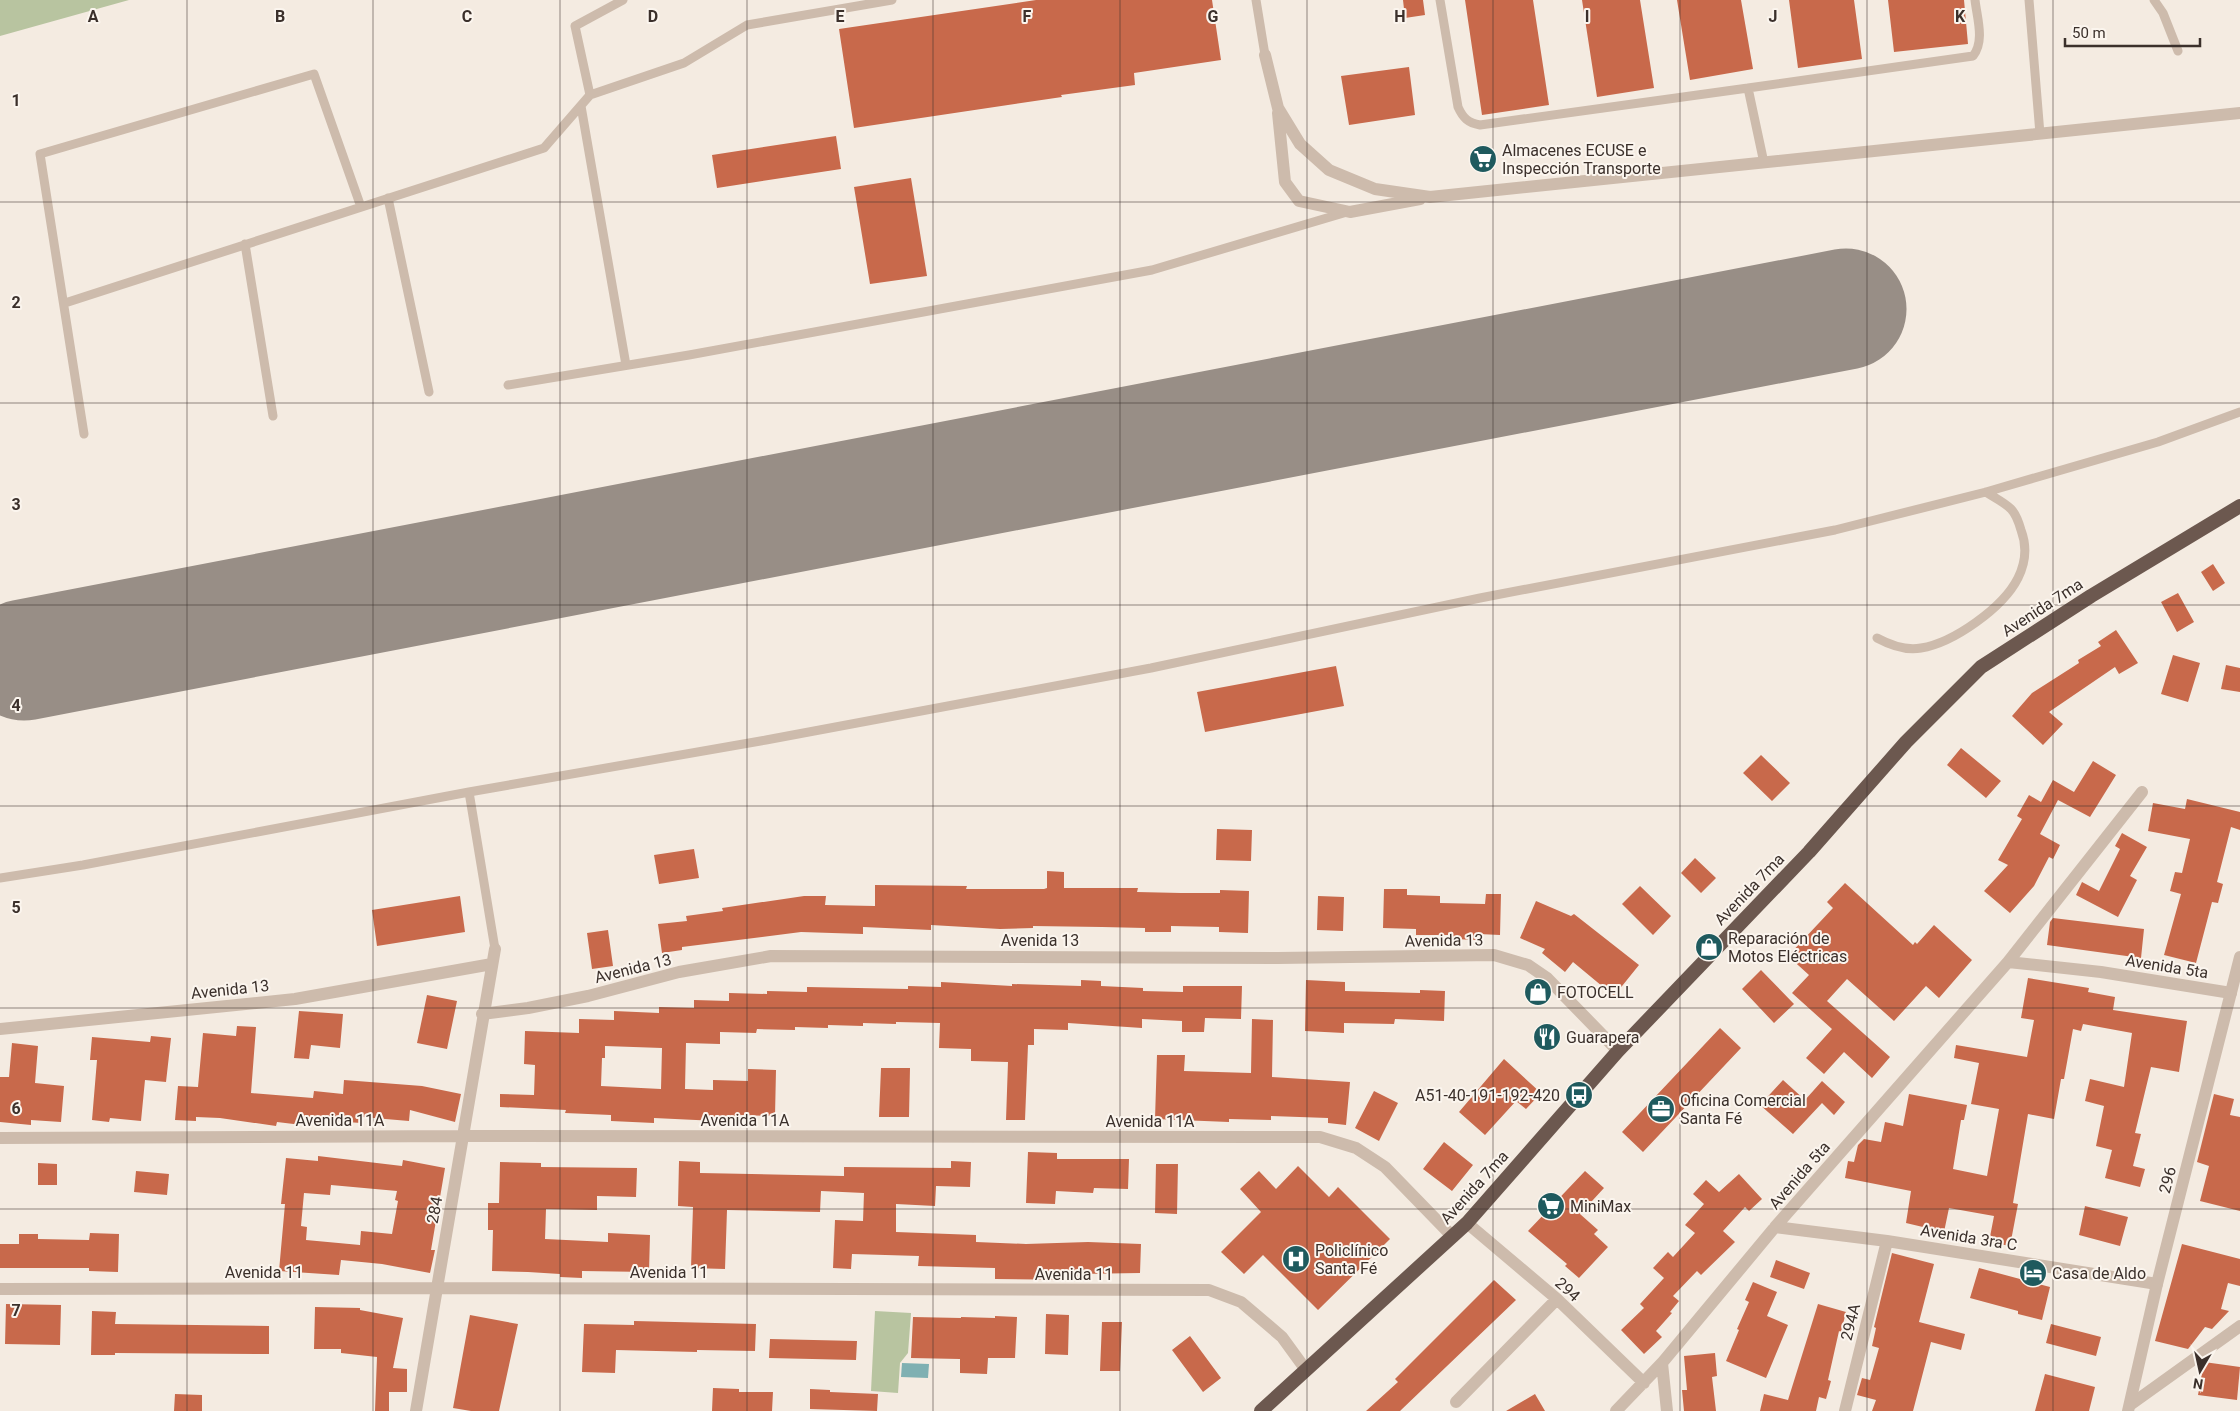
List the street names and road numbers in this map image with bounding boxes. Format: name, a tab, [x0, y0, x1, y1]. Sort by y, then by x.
street label: Avenida 7ma	[1998, 574, 2086, 641]
street label: Avenida 7ma	[1710, 850, 1788, 929]
street label: Avenida 13	[1405, 930, 1483, 951]
street label: Avenida 13	[1001, 931, 1079, 950]
street label: Avenida 13	[593, 950, 674, 987]
street label: Avenida 5ta	[2124, 951, 2210, 982]
street label: Avenida 13	[190, 976, 270, 1003]
street label: Avenida 11A	[295, 1111, 385, 1130]
street label: Avenida 11A	[700, 1111, 790, 1130]
street label: Avenida 11A	[1105, 1112, 1195, 1131]
street label: Avenida 5ta	[1765, 1138, 1834, 1213]
street label: Avenida 7ma	[1436, 1147, 1512, 1228]
street label: 296	[2155, 1165, 2180, 1196]
street label: 284	[423, 1195, 446, 1225]
street label: Avenida 3ra C	[1919, 1220, 2019, 1255]
street label: Avenida 11	[225, 1263, 303, 1282]
street label: Avenida 11	[630, 1263, 708, 1282]
street label: Avenida 11	[1035, 1265, 1113, 1284]
street label: 294	[1551, 1273, 1584, 1305]
street label: 294A	[1837, 1301, 1864, 1343]

